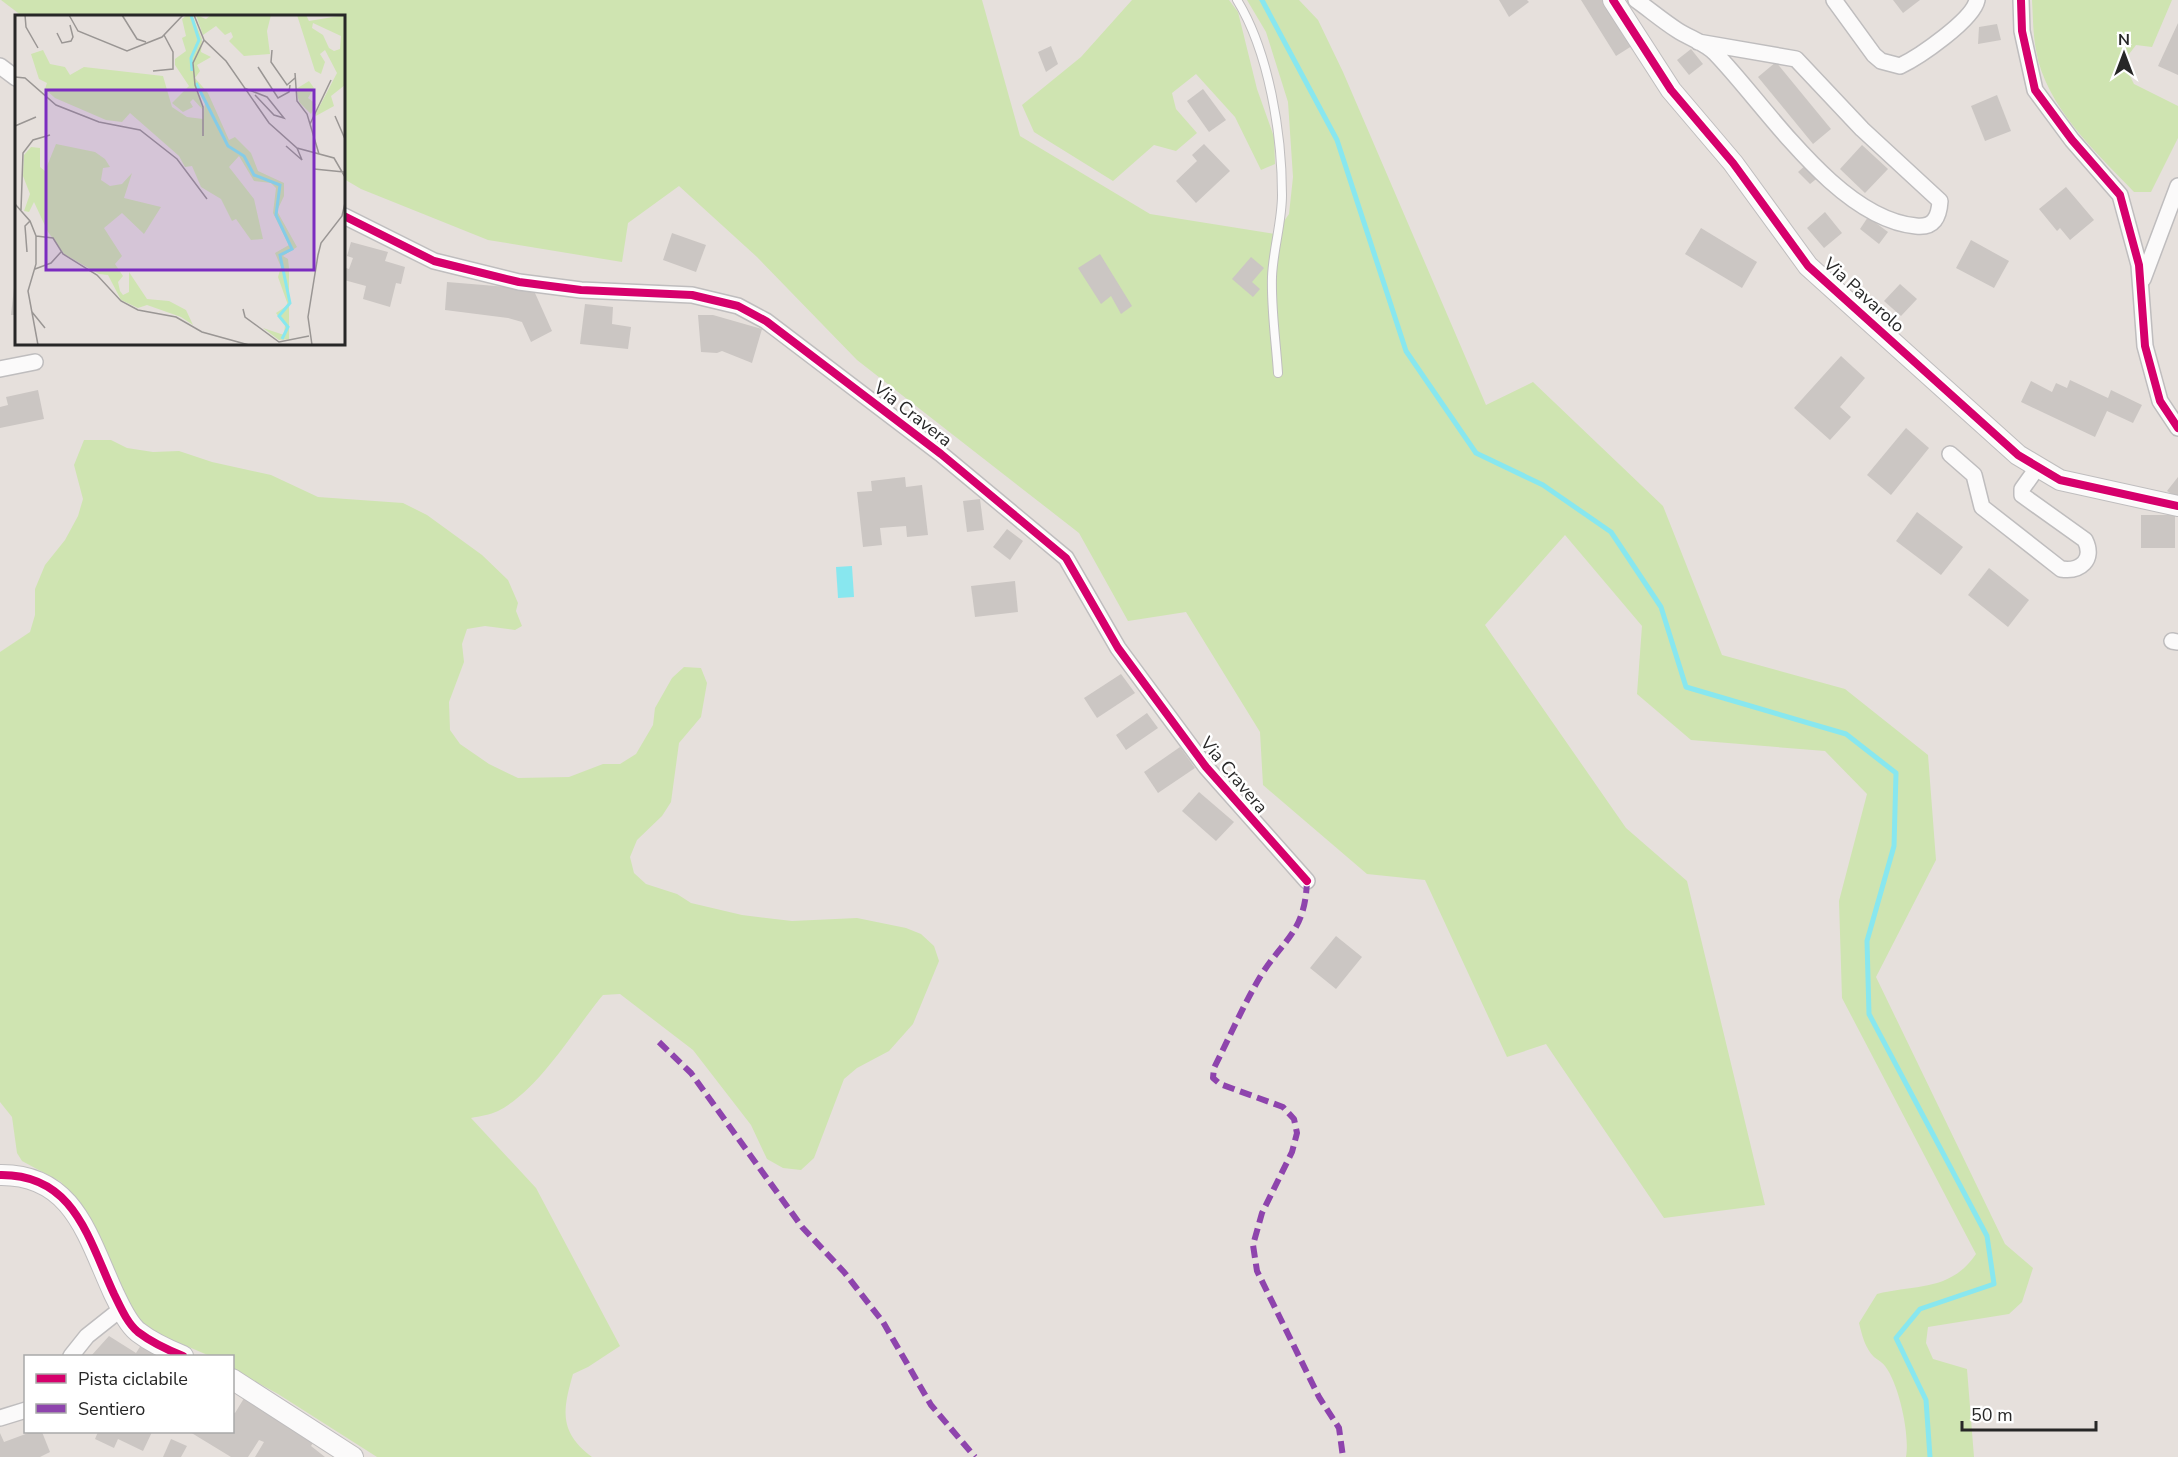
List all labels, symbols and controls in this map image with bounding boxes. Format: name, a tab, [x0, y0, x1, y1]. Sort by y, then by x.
inset map	[15, 15, 345, 345]
north arrow	[2094, 24, 2154, 84]
text: N	[2118, 29, 2130, 51]
street label: Via Pavarolo	[1818, 251, 1910, 338]
street label: Via Cravera	[868, 375, 957, 452]
street label: Via Cravera	[1194, 731, 1273, 818]
legend	[24, 1355, 234, 1433]
text: Pista ciclabile	[78, 1367, 188, 1391]
scale bar	[1962, 1394, 2096, 1432]
text: Sentiero	[78, 1397, 145, 1421]
text: 50 m	[1971, 1403, 2013, 1427]

